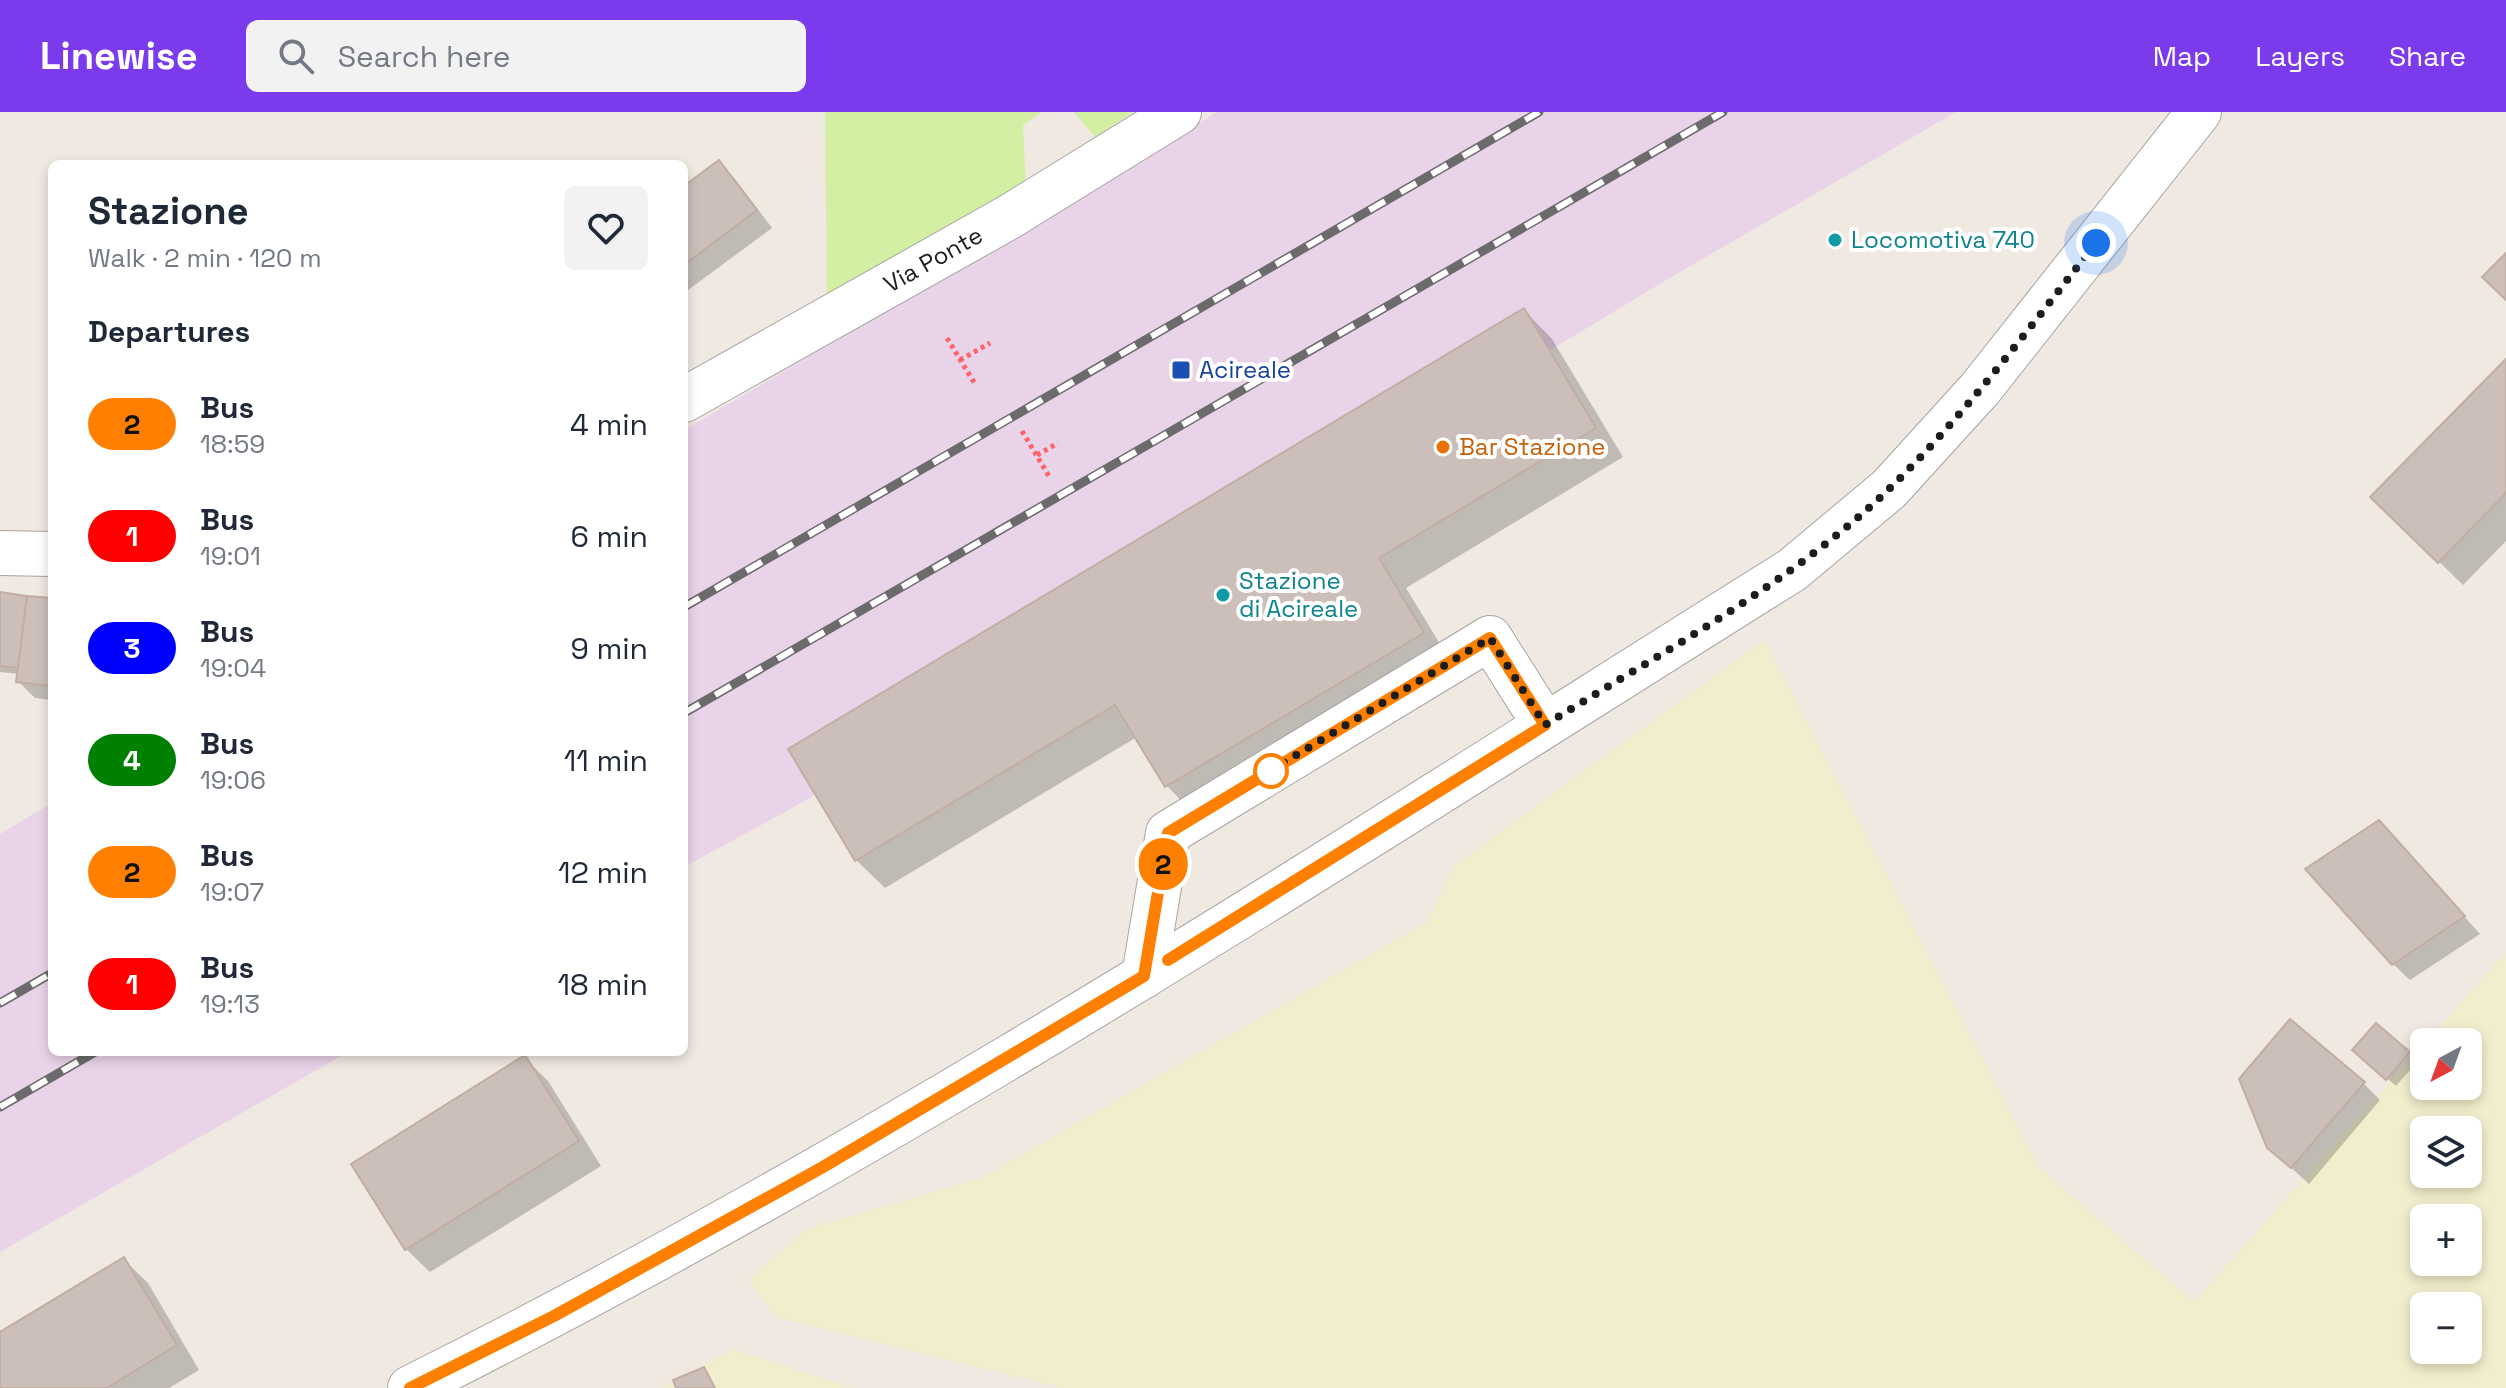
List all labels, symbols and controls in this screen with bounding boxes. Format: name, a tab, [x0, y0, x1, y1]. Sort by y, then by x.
search box	[246, 20, 806, 92]
text: Linewise	[40, 32, 198, 80]
icon: search	[274, 34, 318, 78]
text: Search here	[338, 37, 511, 76]
text: Map	[2153, 38, 2211, 74]
text: Layers	[2255, 38, 2345, 74]
text: Share	[2389, 38, 2466, 74]
button: heart	[564, 186, 648, 270]
text: Stazione	[88, 187, 249, 235]
street label: Via Ponte	[878, 219, 988, 299]
your location	[2076, 223, 2116, 263]
place label: Locomotiva 740	[1851, 224, 2035, 255]
marker: Locomotiva 740	[1826, 231, 1844, 249]
text: Walk · 2 min · 120 m	[88, 241, 322, 275]
text: Departures	[88, 312, 250, 351]
place label: Acireale	[1199, 354, 1291, 385]
marker: Acireale	[1170, 359, 1192, 381]
text: Bus	[200, 388, 254, 427]
text: 4 min	[570, 405, 648, 444]
text: 2	[124, 406, 140, 442]
text: 18:59	[200, 427, 265, 461]
place label: Bar Stazione	[1459, 431, 1605, 462]
marker: Bar Stazione	[1434, 438, 1452, 456]
text: Bus	[200, 500, 254, 539]
text: 6 min	[570, 517, 648, 556]
text: 1	[126, 518, 138, 554]
text: 19:01	[200, 539, 261, 573]
place label: Stazione di Acireale	[1239, 565, 1358, 624]
marker: Stazione di Acireale	[1214, 586, 1232, 604]
text: Bus	[200, 612, 254, 651]
text: 9 min	[570, 629, 648, 668]
text: 3	[123, 630, 141, 666]
text: 19:04	[200, 651, 266, 685]
text: Bus	[200, 724, 254, 763]
text: 11 min	[564, 741, 648, 780]
text: 4	[123, 742, 141, 778]
unlabelled marker	[1254, 754, 1288, 788]
text: 19:06	[200, 763, 266, 797]
text: Bus	[200, 836, 254, 875]
line badge: 2	[1137, 838, 1189, 890]
text: 2	[1155, 846, 1171, 882]
text: 12 min	[558, 853, 648, 892]
text: 2	[124, 854, 140, 890]
text: 19:07	[200, 875, 264, 909]
text: Bus	[200, 948, 254, 987]
text: 18 min	[558, 965, 648, 1004]
text: 1	[126, 966, 138, 1002]
text: 19:13	[200, 987, 260, 1021]
north arrow	[2410, 1028, 2482, 1100]
map controls	[2410, 1028, 2482, 1364]
button: layers	[2410, 1116, 2482, 1188]
button: +	[2410, 1204, 2482, 1276]
button: −	[2410, 1292, 2482, 1364]

